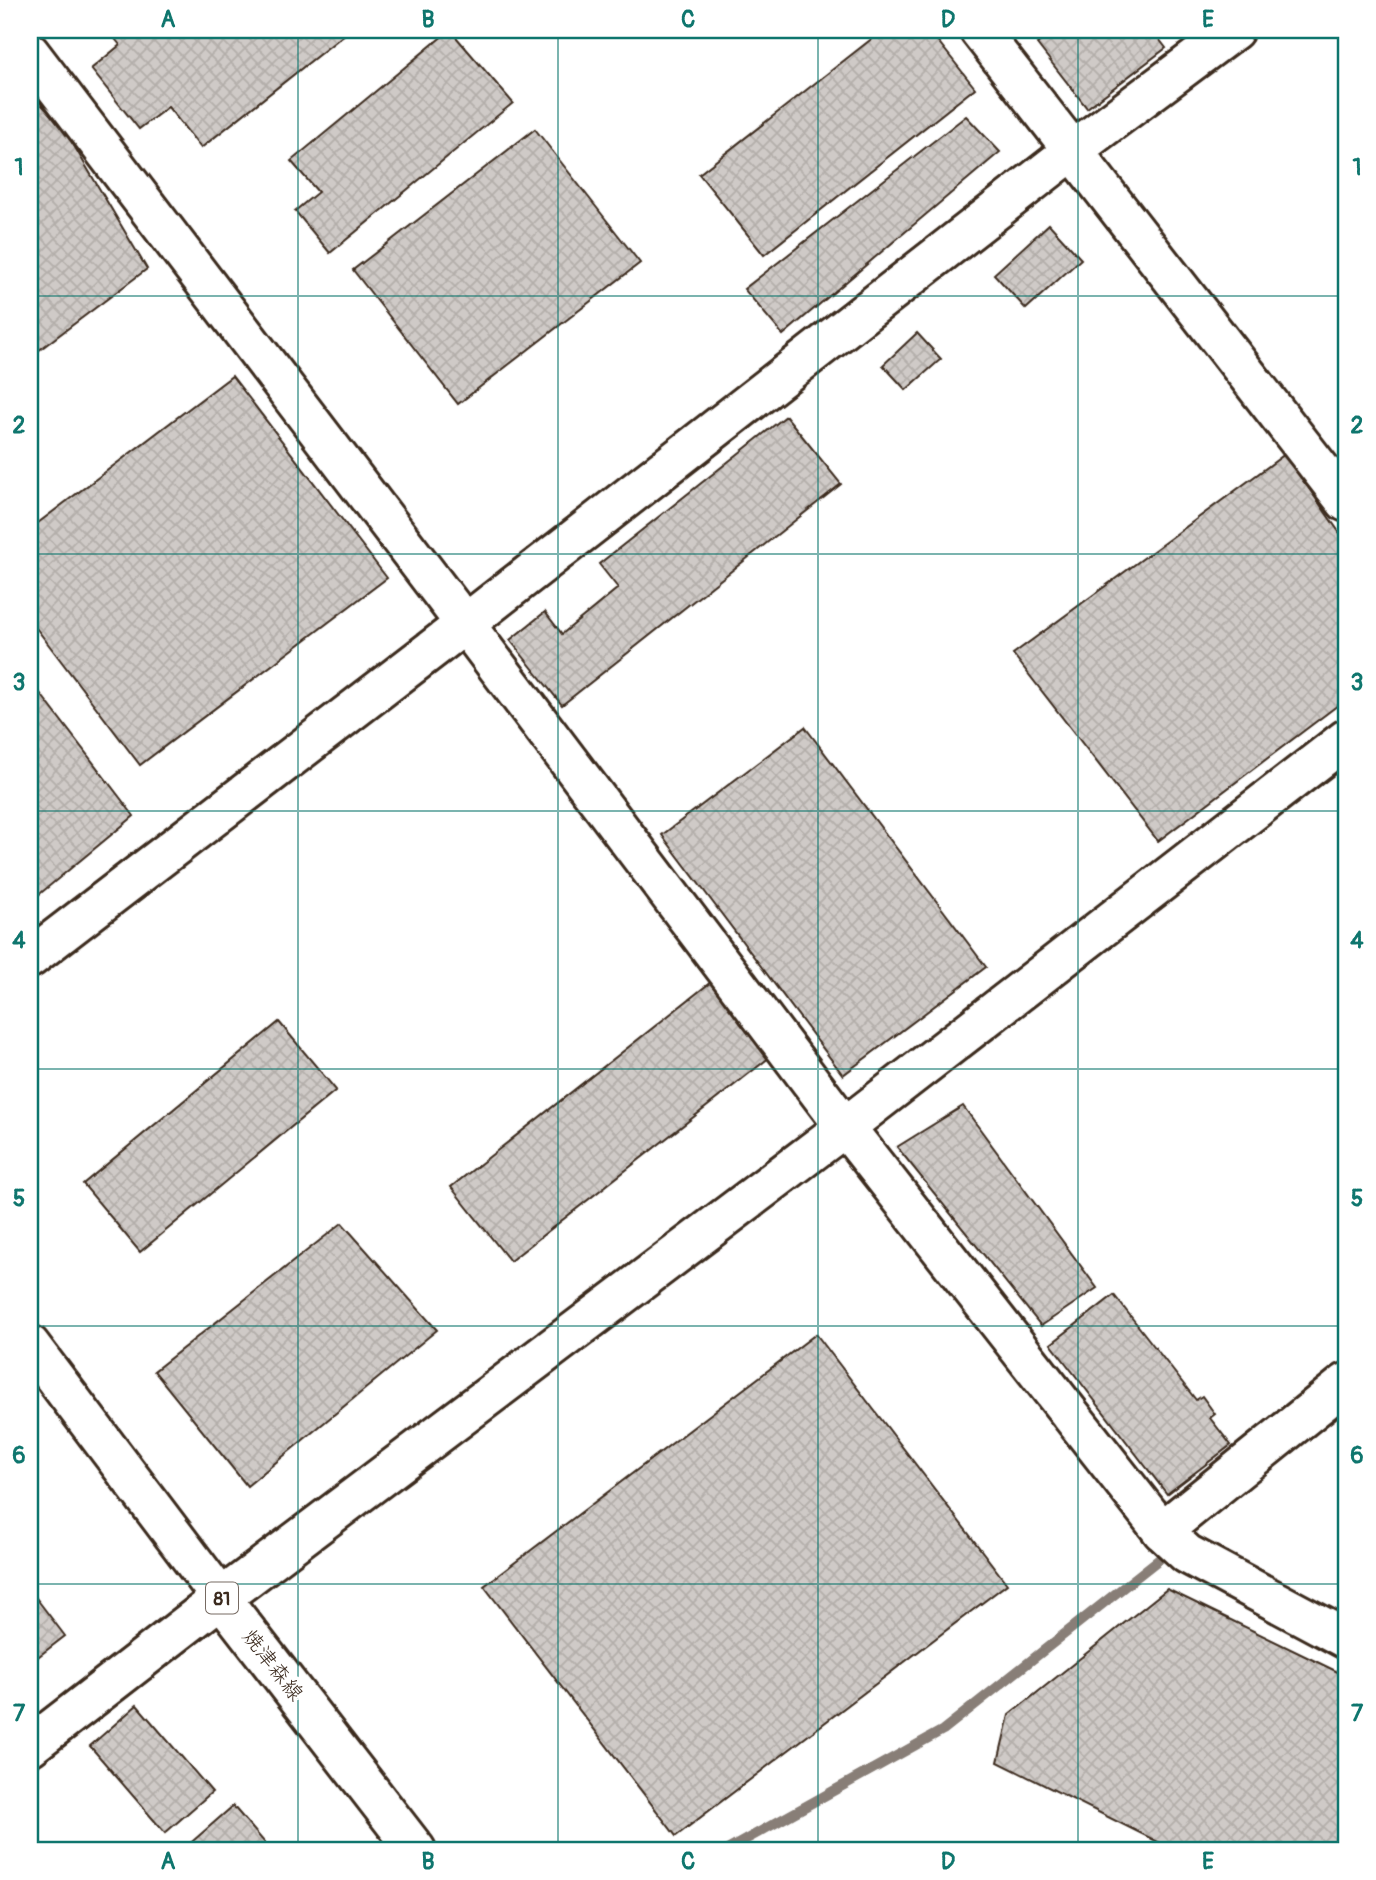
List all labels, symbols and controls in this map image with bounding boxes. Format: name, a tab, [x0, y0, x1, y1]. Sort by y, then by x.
text: A	[161, 5, 176, 34]
text: B	[421, 5, 435, 34]
text: C	[681, 5, 695, 34]
text: D	[941, 5, 955, 34]
text: E	[1202, 5, 1214, 34]
text: 1	[15, 153, 24, 182]
text: 1	[1353, 153, 1362, 182]
text: 2	[13, 411, 26, 440]
text: 2	[1351, 411, 1364, 440]
text: 3	[13, 668, 25, 697]
text: 3	[1351, 668, 1363, 697]
text: 4	[12, 926, 26, 955]
text: 4	[1350, 926, 1364, 955]
text: 5	[13, 1184, 25, 1213]
text: 5	[1351, 1184, 1363, 1213]
text: 6	[12, 1441, 26, 1470]
text: 6	[1350, 1441, 1364, 1470]
road number: 81	[206, 1582, 238, 1614]
street label: 焼津森線	[236, 1624, 309, 1707]
text: 7	[13, 1699, 26, 1728]
text: 7	[1351, 1699, 1364, 1728]
text: A	[161, 1847, 176, 1876]
text: B	[421, 1847, 435, 1876]
text: C	[681, 1847, 695, 1876]
text: D	[941, 1847, 955, 1876]
text: E	[1202, 1847, 1214, 1876]

